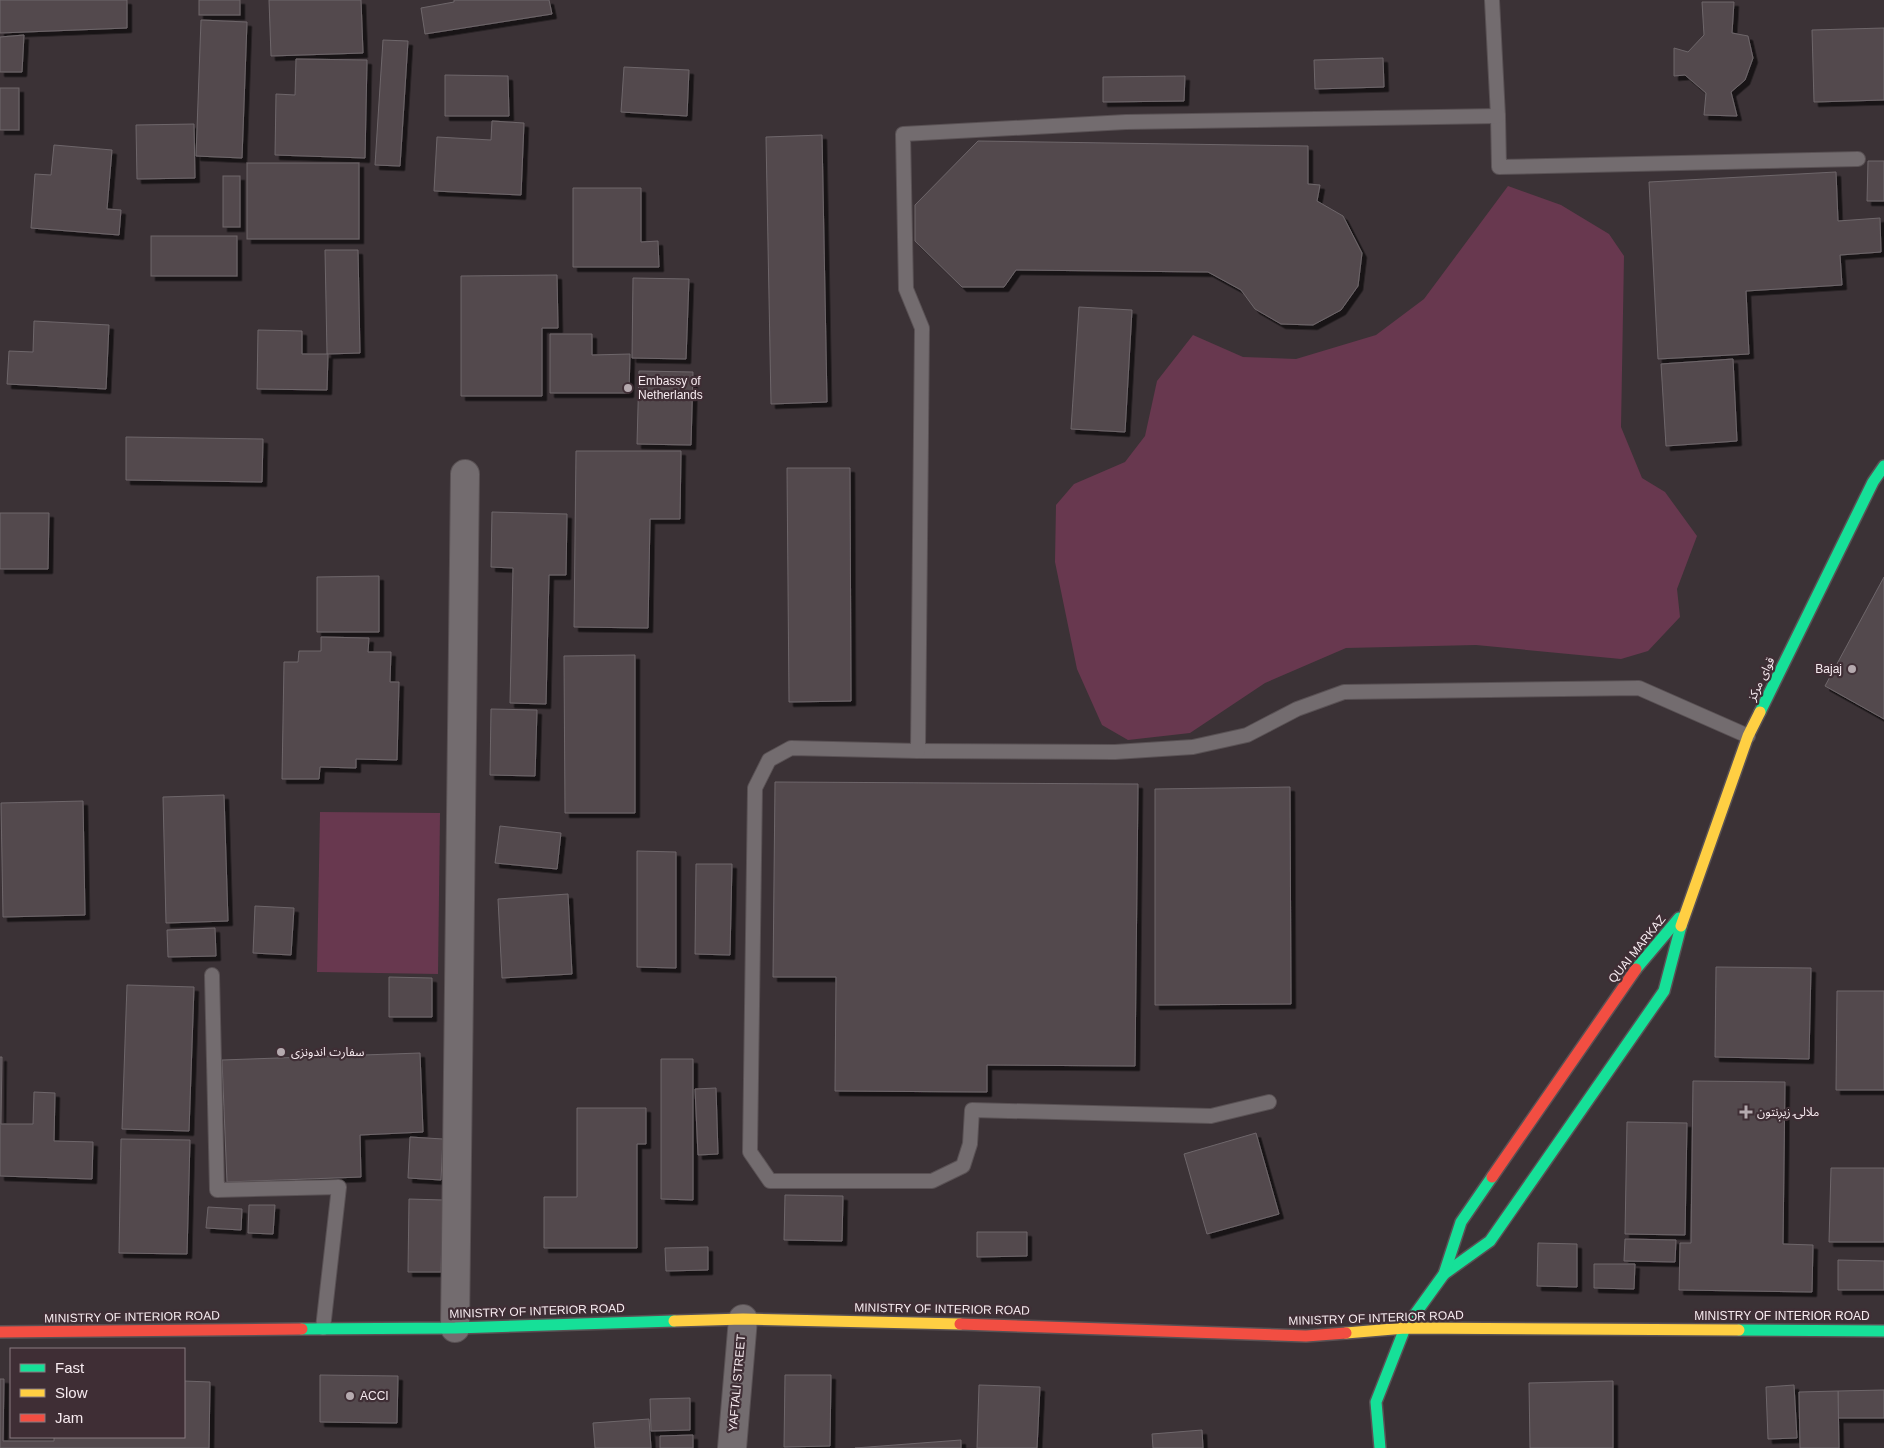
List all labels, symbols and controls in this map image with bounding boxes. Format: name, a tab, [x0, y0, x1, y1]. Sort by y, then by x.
place label: Embassy of Netherlands	[638, 374, 703, 402]
marker: Embassy of Netherlands	[622, 382, 634, 394]
street label: قوای مرکز	[1744, 655, 1778, 704]
place label: Bajaj	[1815, 662, 1842, 676]
marker: Bajaj	[1846, 663, 1858, 675]
street label: QUAI MARKAZ	[1606, 912, 1668, 986]
place label: سفارت اندونزی	[291, 1045, 364, 1059]
marker: سفارت اندونزی	[275, 1046, 287, 1058]
marker: ملالۍ زیږنتون	[1739, 1105, 1753, 1119]
place label: ملالۍ زیږنتون	[1757, 1105, 1819, 1122]
street label: MINISTRY OF INTERIOR ROAD	[854, 1300, 1030, 1318]
street label: MINISTRY OF INTERIOR ROAD	[449, 1301, 625, 1321]
street label: MINISTRY OF INTERIOR ROAD	[44, 1308, 220, 1326]
street label: MINISTRY OF INTERIOR ROAD	[1288, 1308, 1464, 1328]
street label: MINISTRY OF INTERIOR ROAD	[1694, 1309, 1870, 1323]
street label: YAFTALI STREET	[726, 1333, 748, 1432]
legend	[10, 1348, 185, 1438]
text: Fast	[55, 1359, 85, 1376]
text: Slow	[55, 1384, 88, 1401]
place label: ACCI	[360, 1389, 389, 1403]
marker: ACCI	[344, 1390, 356, 1402]
text: Jam	[55, 1409, 83, 1426]

